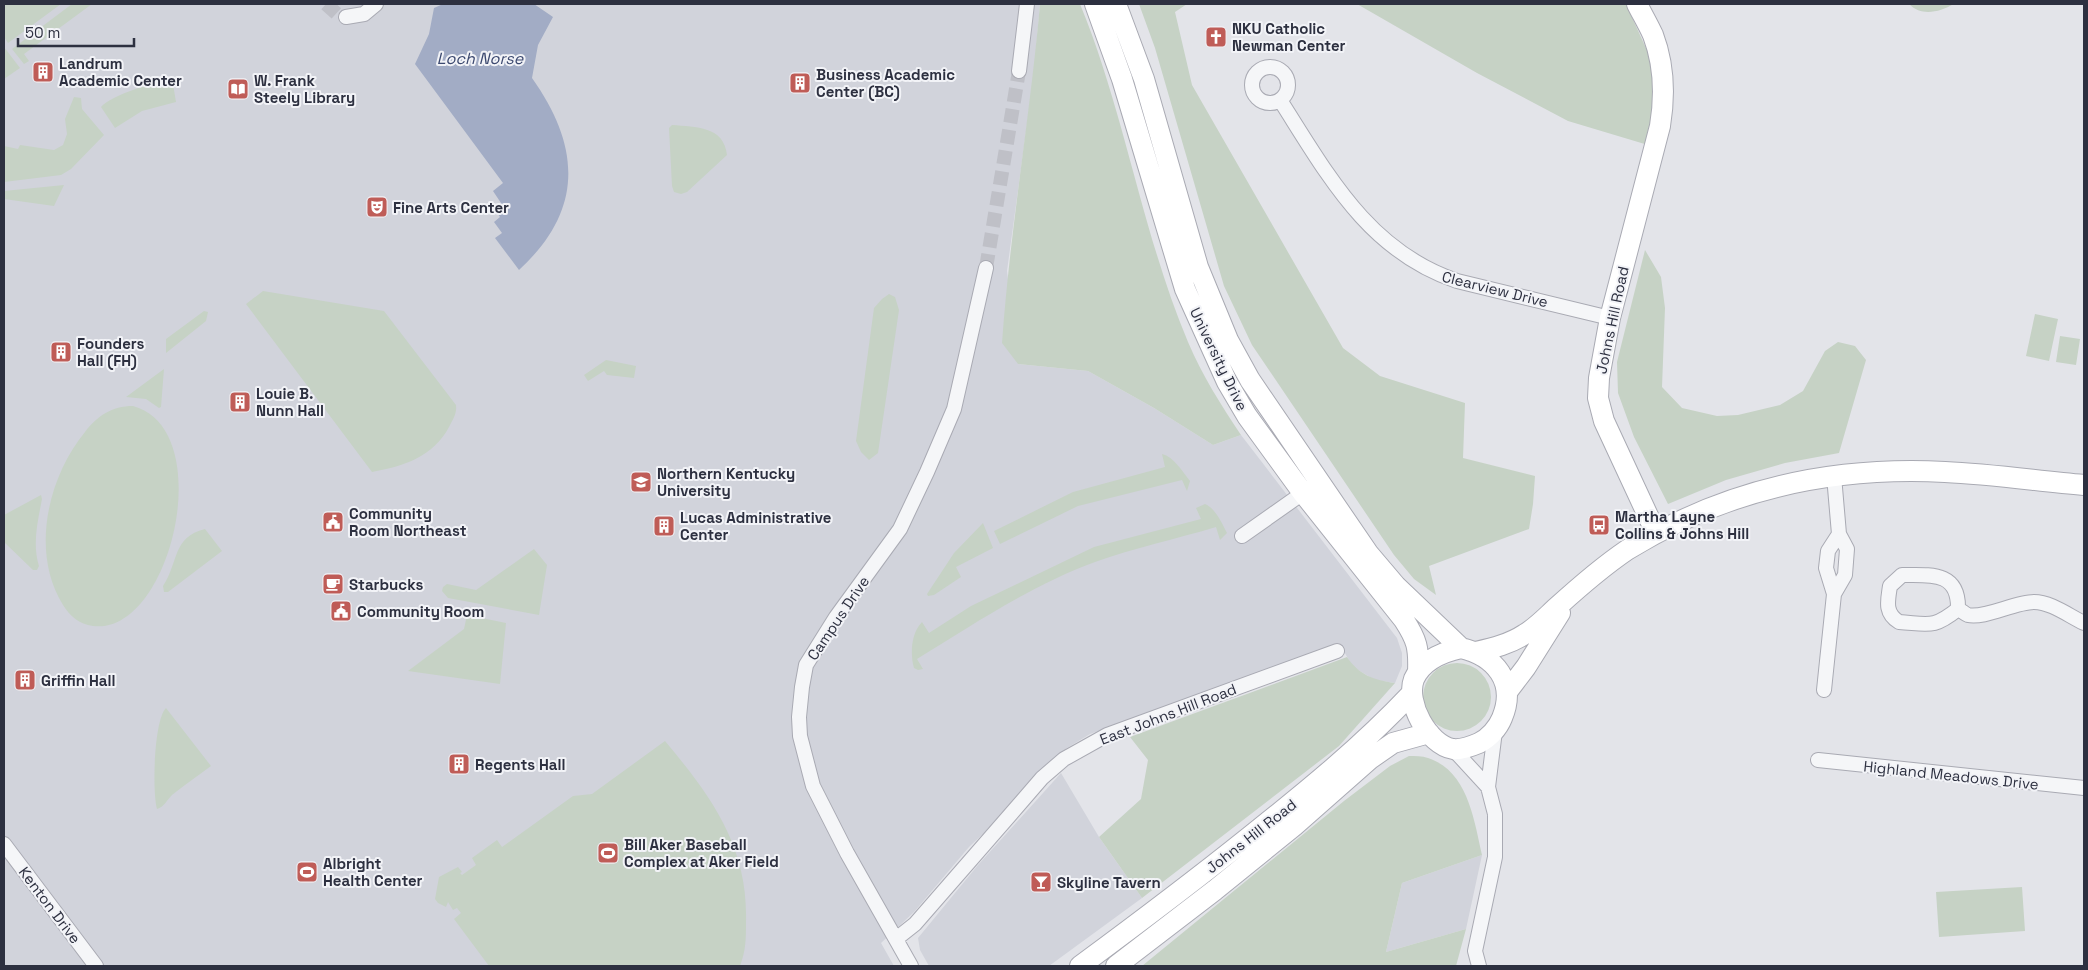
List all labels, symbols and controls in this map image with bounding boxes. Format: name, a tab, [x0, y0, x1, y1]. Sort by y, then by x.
scale bar	[18, 15, 134, 47]
place label: NKU Catholic Newman Center	[1232, 19, 1346, 55]
text: 50 m	[25, 23, 60, 42]
church icon: NKU Catholic Newman Center	[1204, 25, 1228, 49]
water label: Loch Norse	[437, 48, 524, 69]
place label: Landrum Academic Center	[59, 54, 182, 90]
building icon: Landrum Academic Center	[31, 60, 55, 84]
place label: Business Academic Center (BC)	[816, 65, 955, 101]
place label: W. Frank Steely Library	[254, 71, 355, 107]
building icon: Business Academic Center (BC)	[788, 71, 812, 95]
library icon: W. Frank Steely Library	[226, 77, 250, 101]
theatre icon: Fine Arts Center	[365, 195, 389, 219]
place label: Fine Arts Center	[393, 198, 509, 217]
street label: Johns Hill Road	[1591, 264, 1633, 376]
street label: Clearview Drive	[1440, 267, 1550, 311]
street label: University Drive	[1186, 304, 1252, 414]
place label: Founders Hall (FH)	[77, 334, 145, 370]
building icon: Founders Hall (FH)	[49, 340, 73, 364]
place label: Louie B. Nunn Hall	[256, 384, 324, 420]
building icon: Louie B. Nunn Hall	[228, 390, 252, 414]
place label: Northern Kentucky University	[657, 464, 795, 500]
school or university icon: Northern Kentucky University	[629, 470, 653, 494]
place label: Community Room Northeast	[349, 504, 467, 540]
place label: Martha Layne Collins & Johns Hill	[1615, 507, 1749, 543]
place label: Lucas Administrative Center	[680, 508, 832, 544]
public building icon: Community Room Northeast	[321, 510, 345, 534]
bus stop icon: Martha Layne Collins & Johns Hill	[1587, 513, 1611, 537]
building icon: Lucas Administrative Center	[652, 514, 676, 538]
cafe icon: Starbucks	[321, 572, 345, 596]
street label: Campus Drive	[803, 572, 873, 664]
place label: Starbucks	[349, 575, 423, 594]
public building icon: Community Room	[329, 599, 353, 623]
place label: Community Room	[357, 602, 484, 621]
building icon: Griffin Hall	[13, 668, 37, 692]
place label: Griffin Hall	[41, 671, 115, 690]
street label: East Johns Hill Road	[1097, 679, 1239, 749]
building icon: Regents Hall	[447, 752, 471, 776]
place label: Regents Hall	[475, 755, 565, 774]
street label: Highland Meadows Drive	[1862, 756, 2040, 794]
street label: Johns Hill Road	[1202, 795, 1300, 877]
place label: Bill Aker Baseball Complex at Aker Field	[624, 835, 779, 871]
sports icon: Bill Aker Baseball Complex at Aker Field	[596, 841, 620, 865]
place label: Albright Health Center	[323, 854, 423, 890]
sports icon: Albright Health Center	[295, 860, 319, 884]
street label: Kenton Drive	[15, 863, 85, 947]
bar icon: Skyline Tavern	[1029, 870, 1053, 894]
place label: Skyline Tavern	[1057, 873, 1161, 892]

